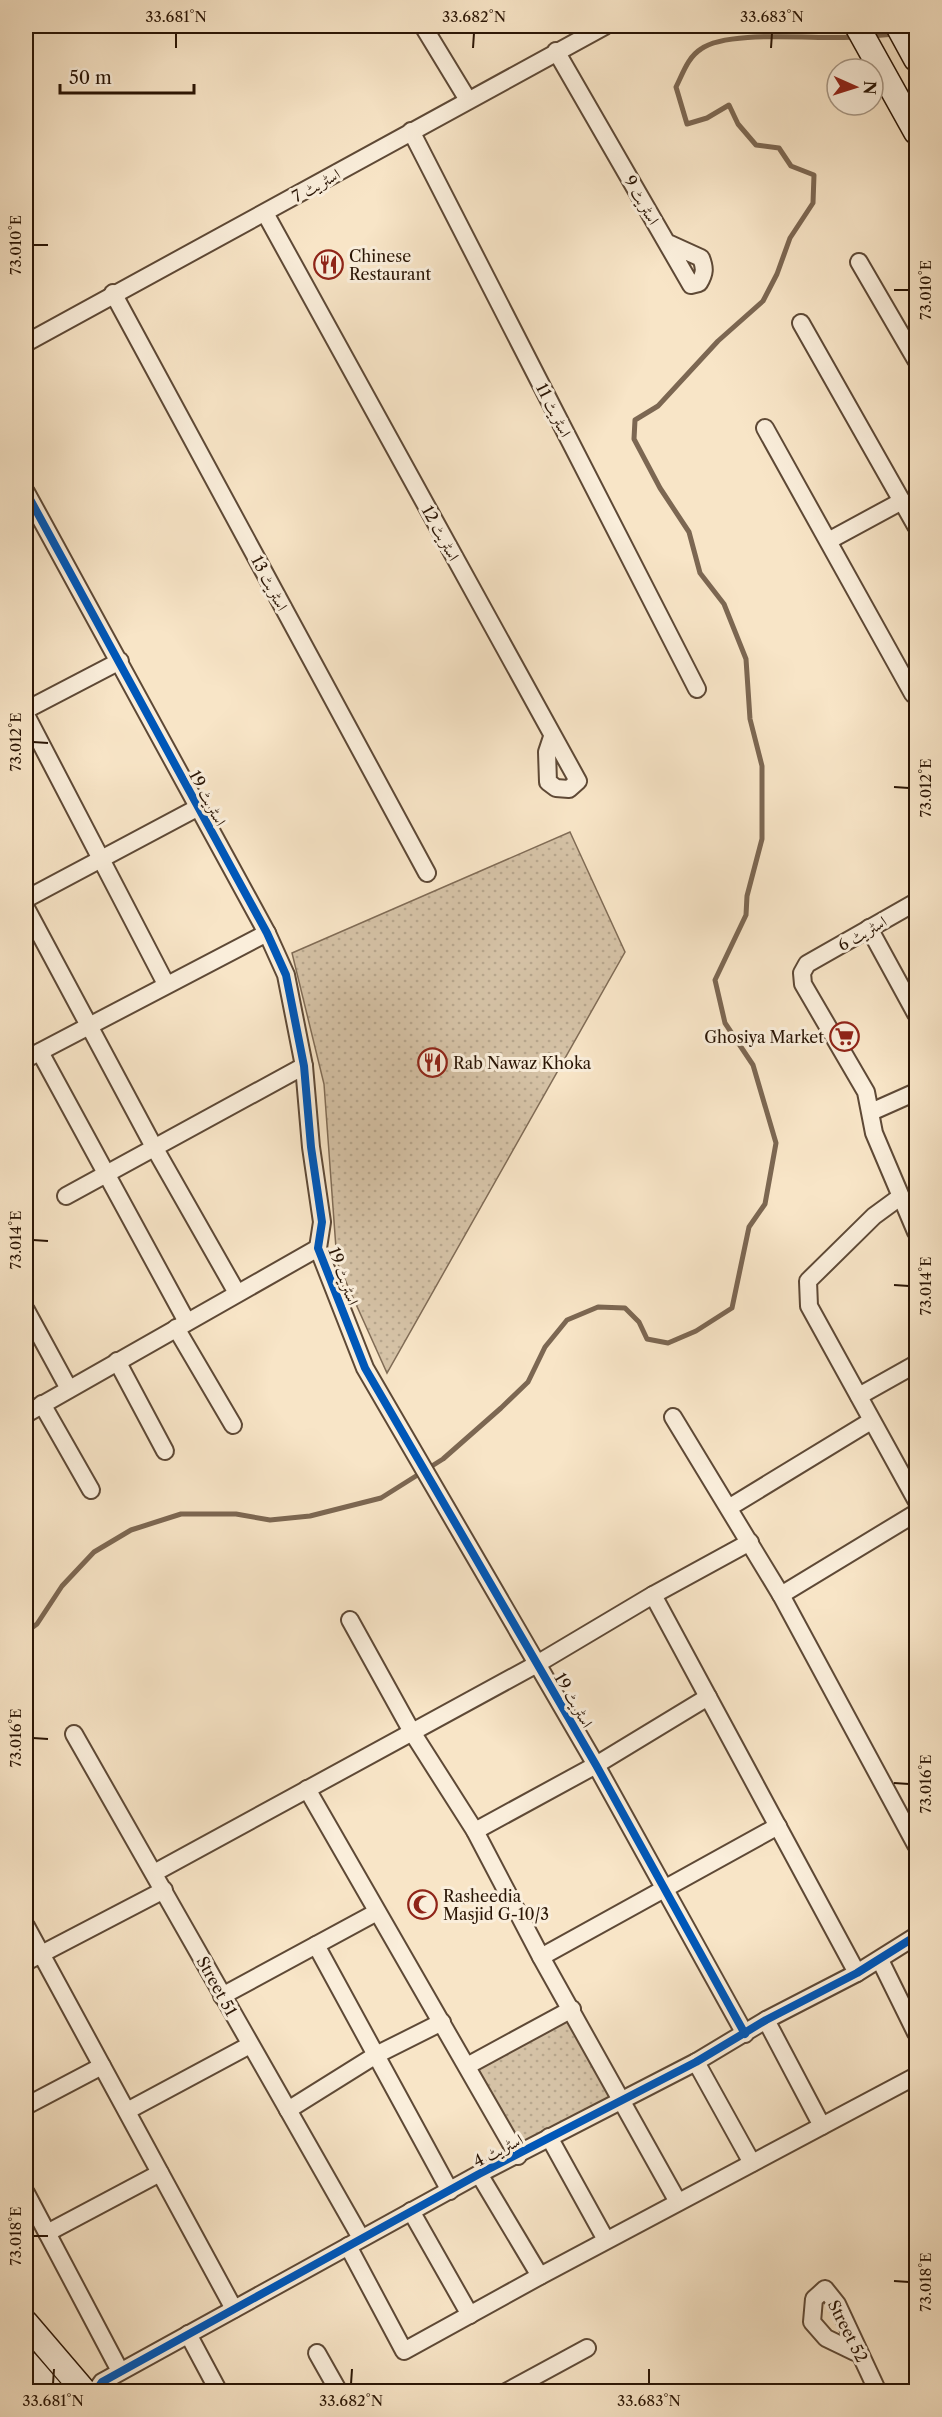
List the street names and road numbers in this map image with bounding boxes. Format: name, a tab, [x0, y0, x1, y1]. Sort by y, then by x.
street label: اسٹریٹ 7	[288, 164, 344, 207]
street label: اسٹریٹ 9	[619, 172, 664, 229]
street label: اسٹریٹ 11	[531, 380, 576, 441]
street label: اسٹریٹ 12	[417, 502, 464, 565]
street label: اسٹریٹ 13	[246, 552, 293, 614]
street label: اسٹریٹ 19	[184, 767, 231, 830]
street label: اسٹریٹ 6	[834, 911, 891, 956]
street label: اسٹریٹ 19	[323, 1244, 364, 1308]
street label: اسٹریٹ 19	[549, 1669, 598, 1732]
street label: Street 51	[192, 1953, 242, 2020]
street label: اسٹریٹ 4	[470, 2129, 527, 2172]
street label: Street 52	[824, 2296, 872, 2366]

